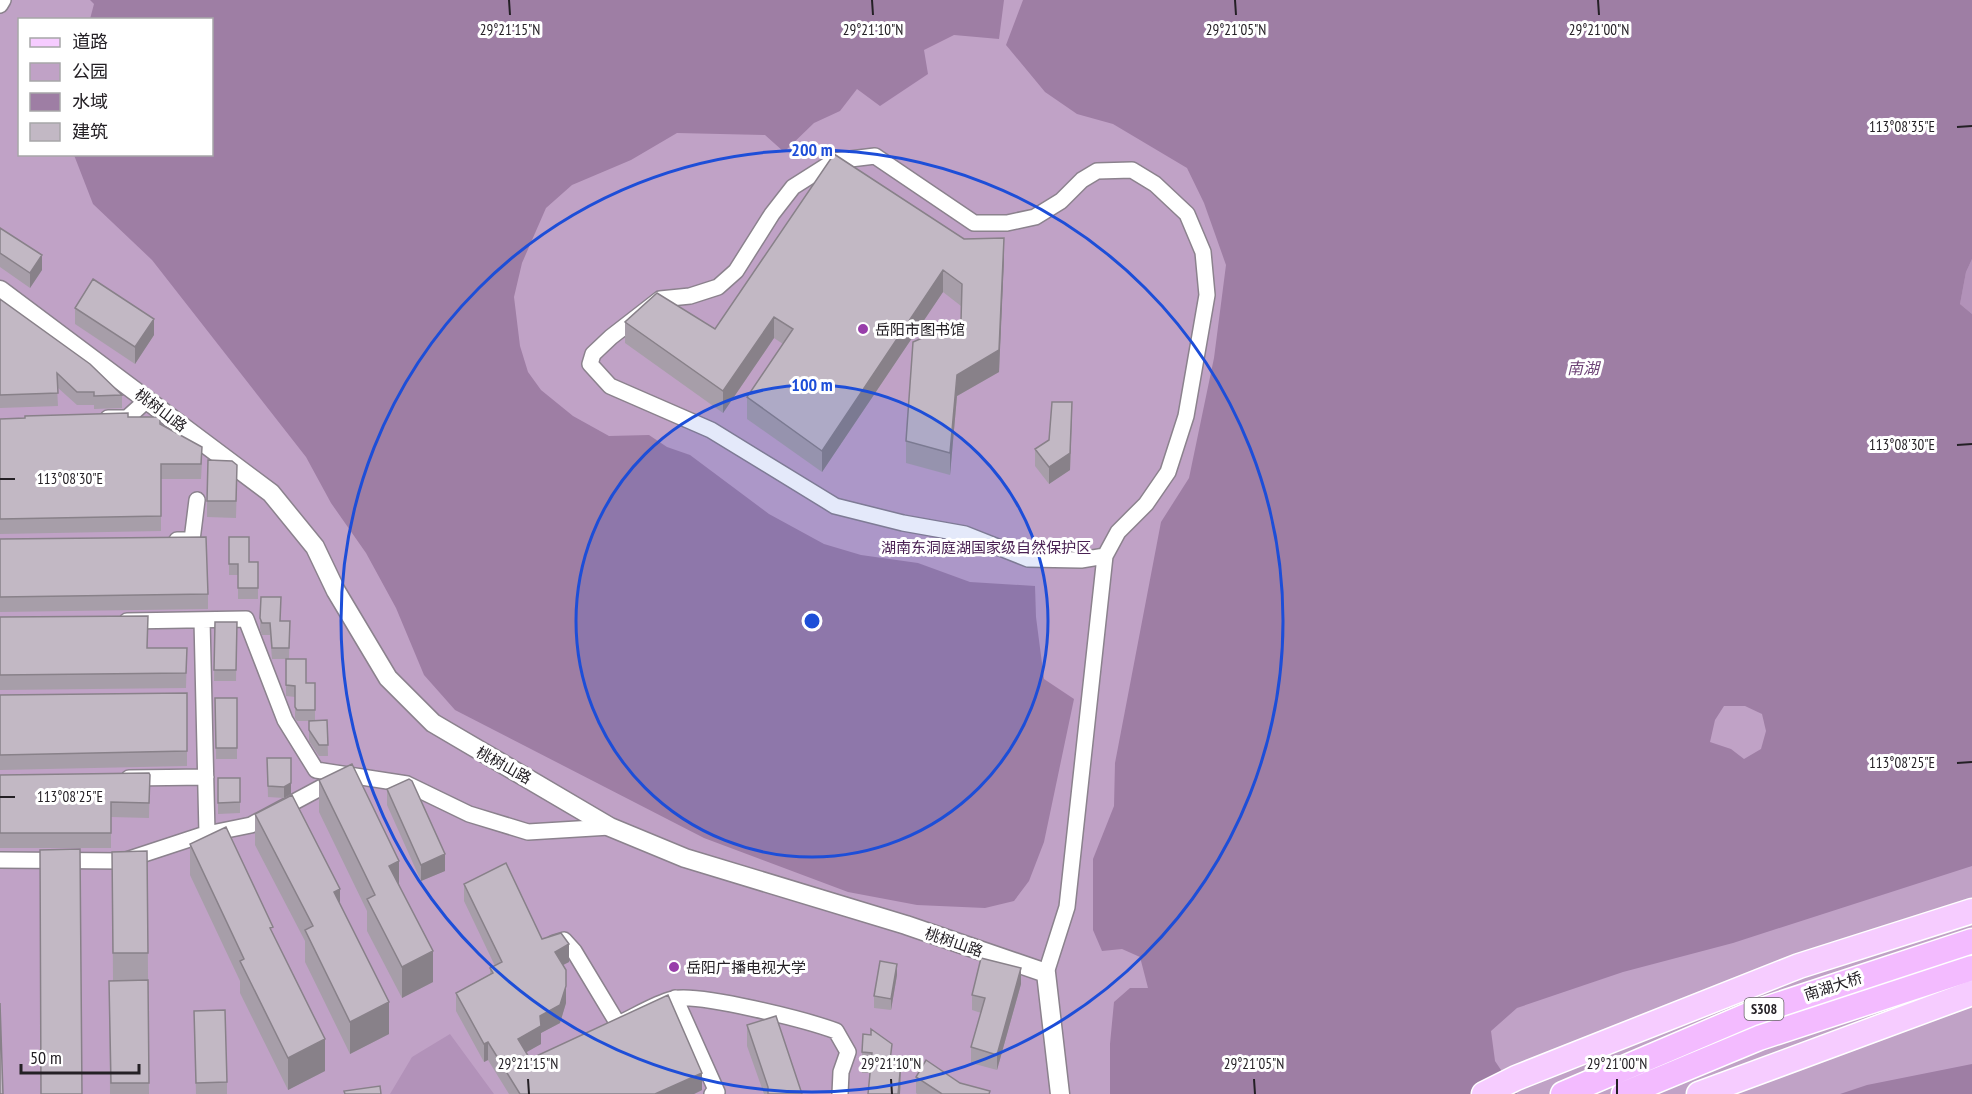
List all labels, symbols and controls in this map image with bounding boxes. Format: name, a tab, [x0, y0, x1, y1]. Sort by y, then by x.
legend	[18, 18, 213, 156]
text: 29°21'15"N	[480, 20, 540, 39]
text: 29°21'10"N	[843, 20, 903, 39]
text: 29°21'05"N	[1206, 20, 1266, 39]
text: 29°21'00"N	[1569, 20, 1629, 39]
text: 道路	[72, 30, 108, 53]
text: 公园	[72, 60, 108, 83]
text: 水域	[72, 90, 108, 113]
text: 113°08'35"E	[1869, 117, 1935, 136]
text: 建筑	[72, 120, 108, 143]
text: 200 m	[791, 138, 833, 161]
place label: 岳阳市图书馆	[875, 320, 965, 339]
marker: 岳阳市图书馆	[856, 322, 870, 336]
water label: 南湖	[1567, 358, 1602, 378]
text: 100 m	[791, 373, 833, 396]
street label: 桃树山路	[131, 384, 191, 436]
text: 113°08'30"E	[1869, 435, 1935, 454]
text: 113°08'30"E	[37, 469, 103, 488]
park label: 湖南东洞庭湖国家级自然保护区	[881, 538, 1091, 557]
centre of rings	[802, 611, 822, 631]
street label: 桃树山路	[473, 742, 535, 788]
text: 113°08'25"E	[1869, 753, 1935, 772]
text: 113°08'25"E	[37, 787, 103, 806]
street label: 桃树山路	[923, 923, 985, 961]
place label: 岳阳广播电视大学	[686, 958, 806, 977]
marker: 岳阳广播电视大学	[667, 960, 681, 974]
street label: 南湖大桥	[1802, 968, 1864, 1004]
road number: S308	[1744, 998, 1784, 1020]
scale bar	[21, 1037, 140, 1075]
text: 50 m	[30, 1046, 62, 1069]
text: 29°21'15"N	[498, 1054, 558, 1073]
text: 29°21'10"N	[861, 1054, 921, 1073]
text: 29°21'05"N	[1224, 1054, 1284, 1073]
text: 29°21'00"N	[1587, 1054, 1647, 1073]

